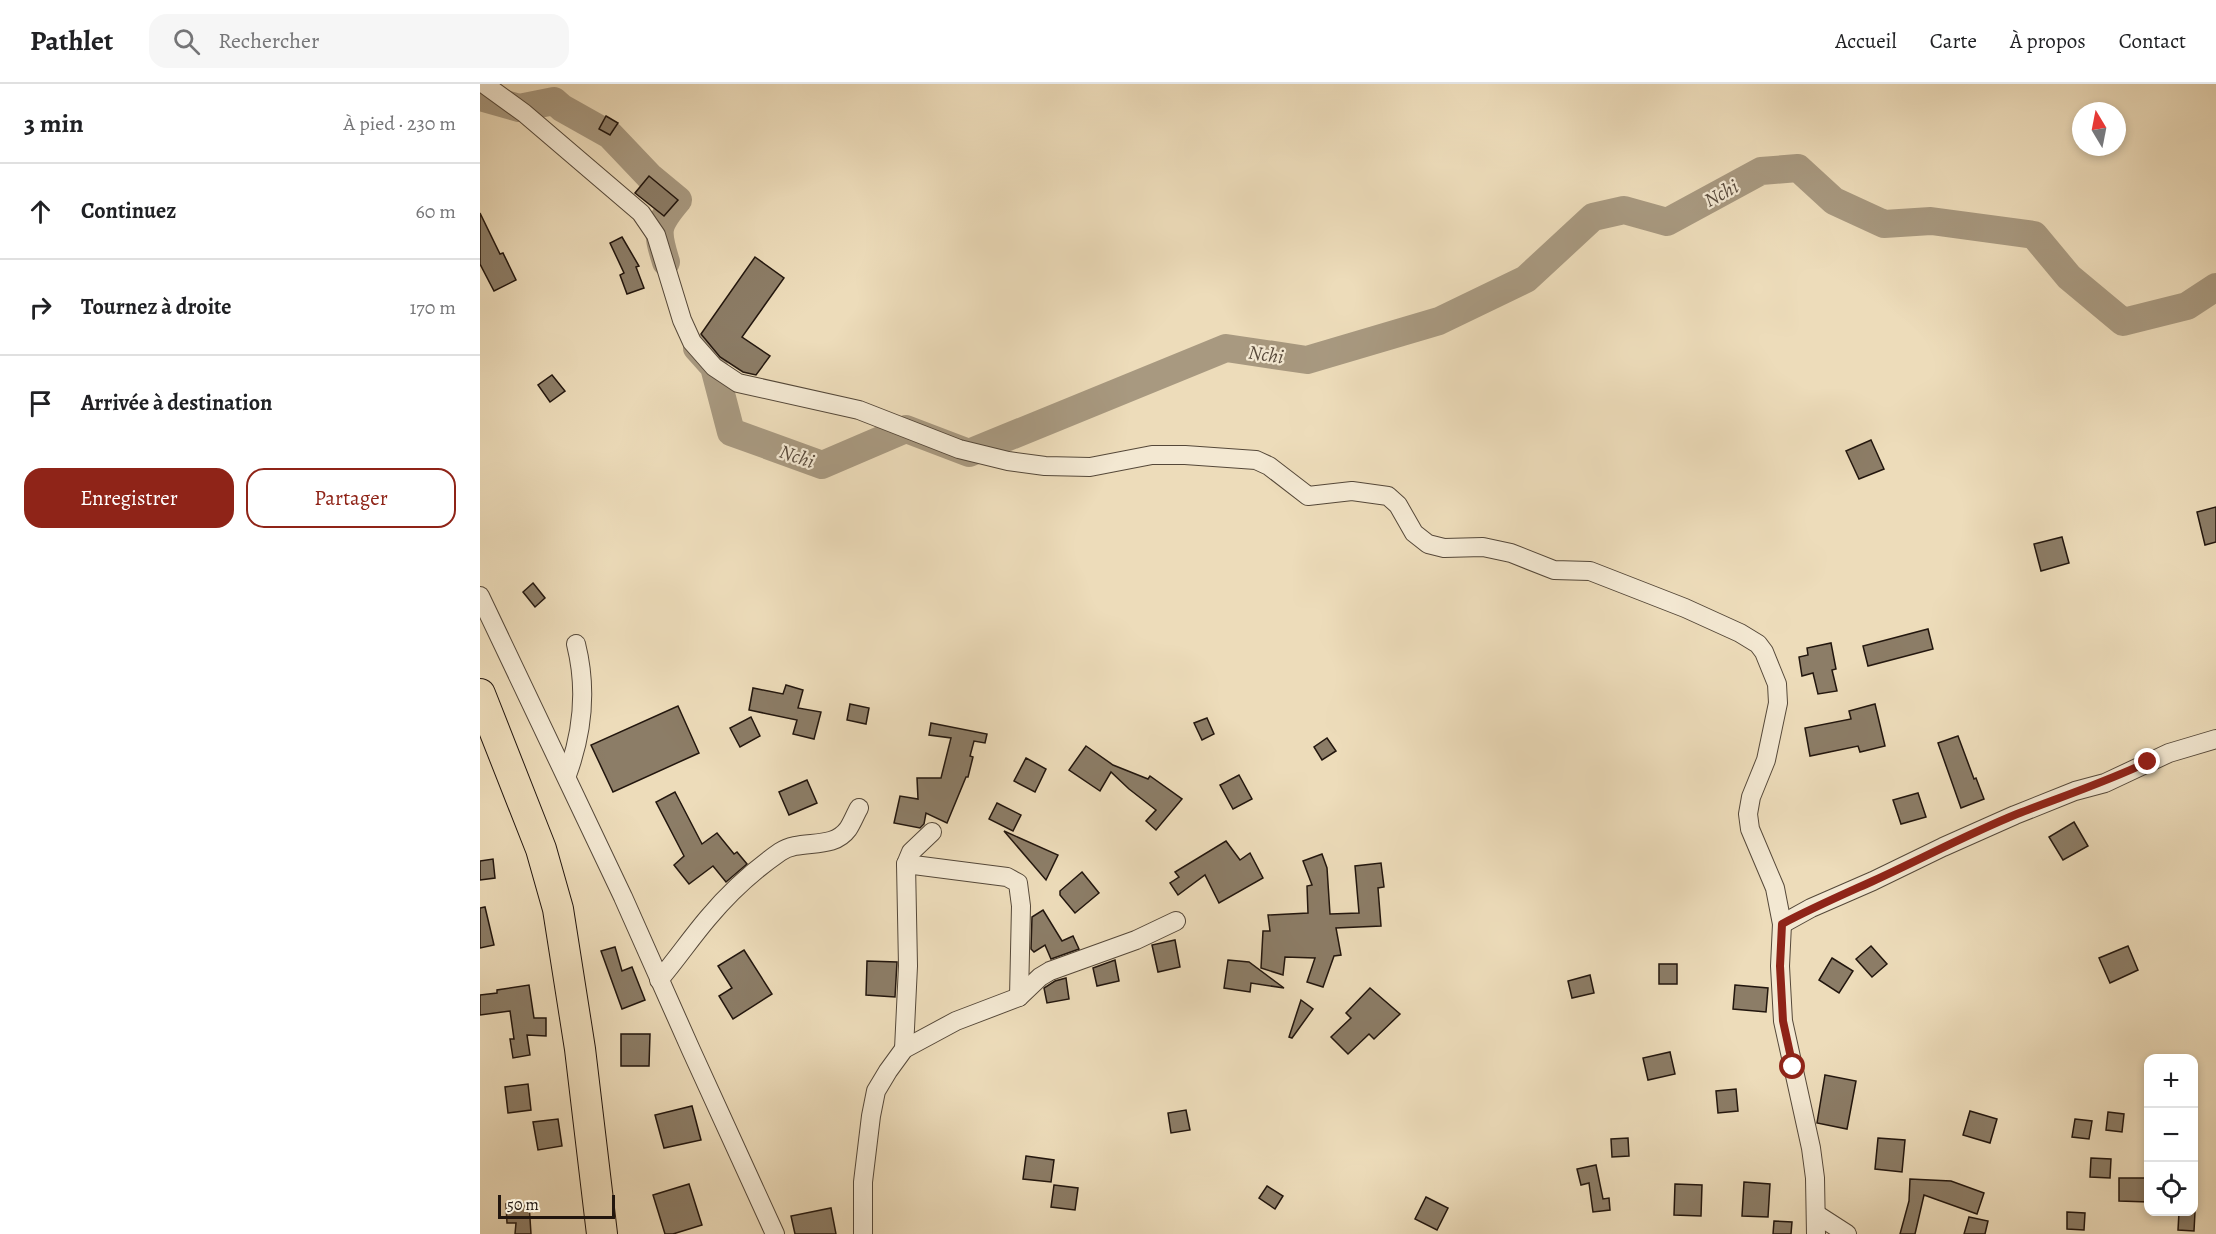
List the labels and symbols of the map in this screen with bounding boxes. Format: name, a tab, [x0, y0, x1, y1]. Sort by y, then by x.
north arrow	[2072, 102, 2126, 156]
water label: Nchi	[1699, 173, 1743, 214]
water label: Nchi	[1246, 338, 1285, 371]
water label: Nchi	[776, 438, 818, 475]
route end	[2134, 748, 2160, 774]
route start	[1779, 1053, 1805, 1079]
scale bar	[498, 1192, 615, 1220]

